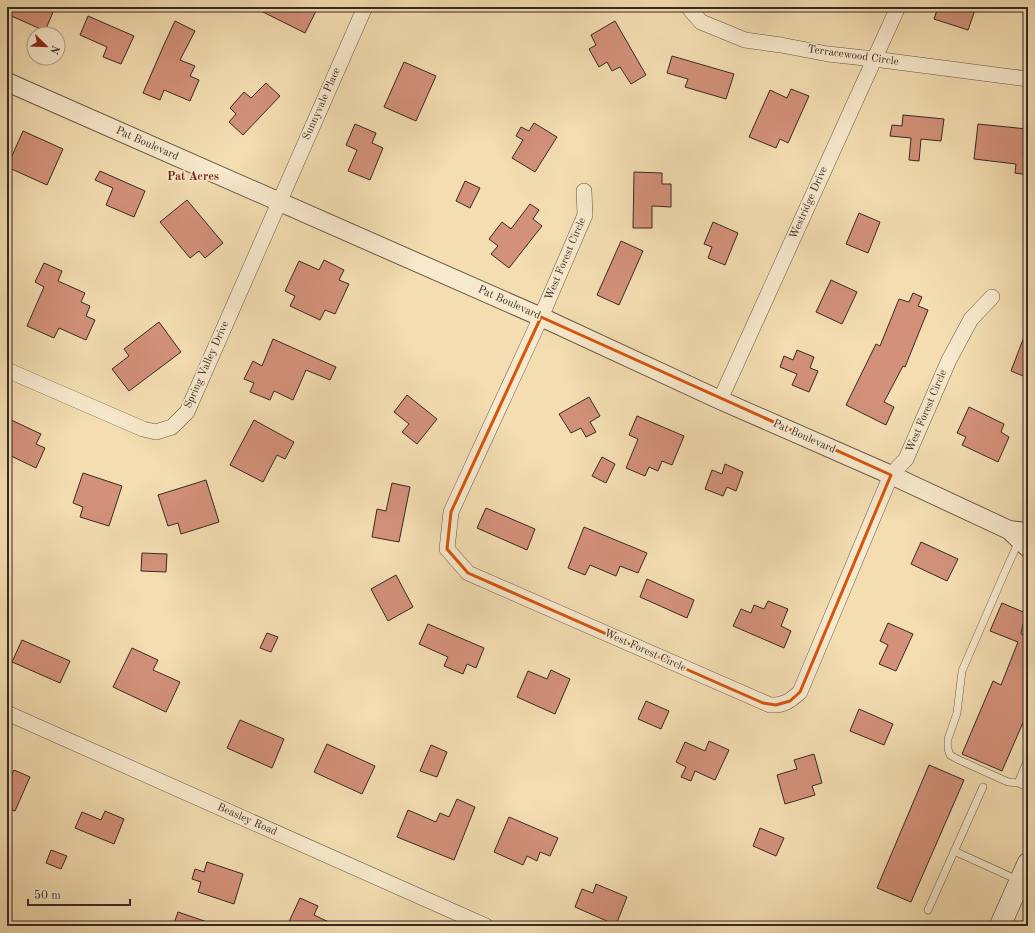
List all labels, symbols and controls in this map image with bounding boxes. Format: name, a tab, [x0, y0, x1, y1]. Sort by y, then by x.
north arrow	[26, 26, 66, 66]
text: N	[47, 43, 61, 56]
street label: Terracewood Circle	[807, 44, 899, 68]
street label: Sunnyvale Place	[301, 66, 343, 142]
street label: Pat Boulevard	[114, 125, 180, 163]
street label: Westridge Drive	[788, 165, 830, 241]
district label: Pat Acres	[167, 171, 219, 183]
street label: West Forest Circle	[544, 216, 588, 302]
street label: Pat Boulevard	[476, 284, 542, 322]
street label: Spring Valley Drive	[183, 320, 231, 410]
street label: West Forest Circle	[905, 368, 949, 454]
street label: Pat Boulevard	[771, 418, 837, 456]
street label: West Forest Circle	[602, 628, 688, 674]
street label: Beasley Road	[215, 802, 279, 838]
scale bar	[28, 881, 130, 907]
text: 50 m	[34, 889, 61, 902]

